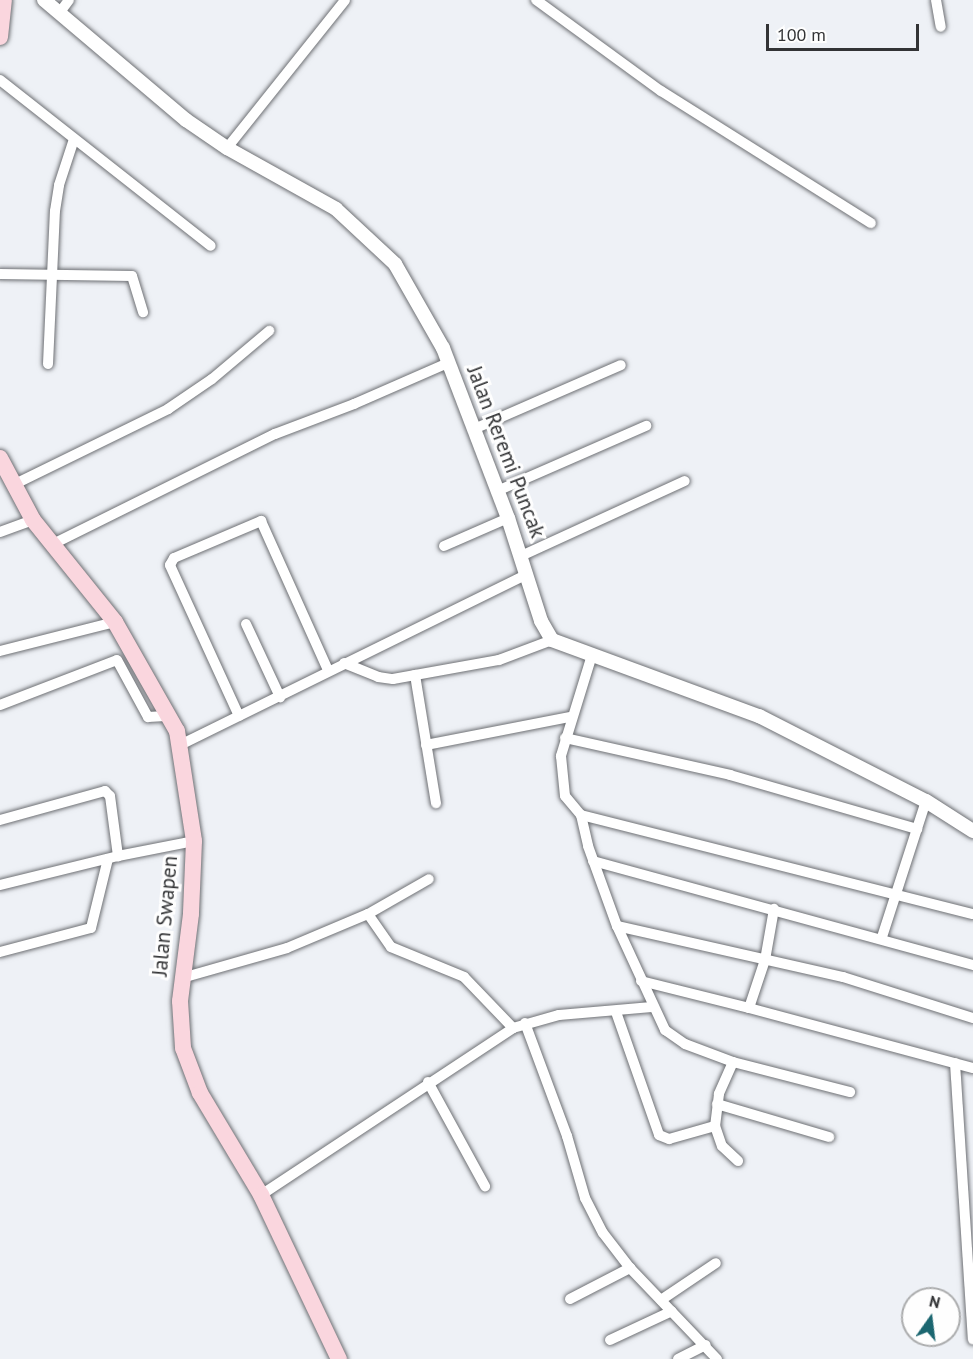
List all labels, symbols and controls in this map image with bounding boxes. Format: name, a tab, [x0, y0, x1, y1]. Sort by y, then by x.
scale bar	[769, 12, 922, 50]
text: 100 m	[777, 23, 826, 46]
street label: Jalan Reremi Puncak	[462, 362, 550, 542]
street label: Jalan Swapen	[147, 855, 183, 977]
north arrow	[901, 1287, 961, 1347]
text: N	[927, 1290, 942, 1312]

